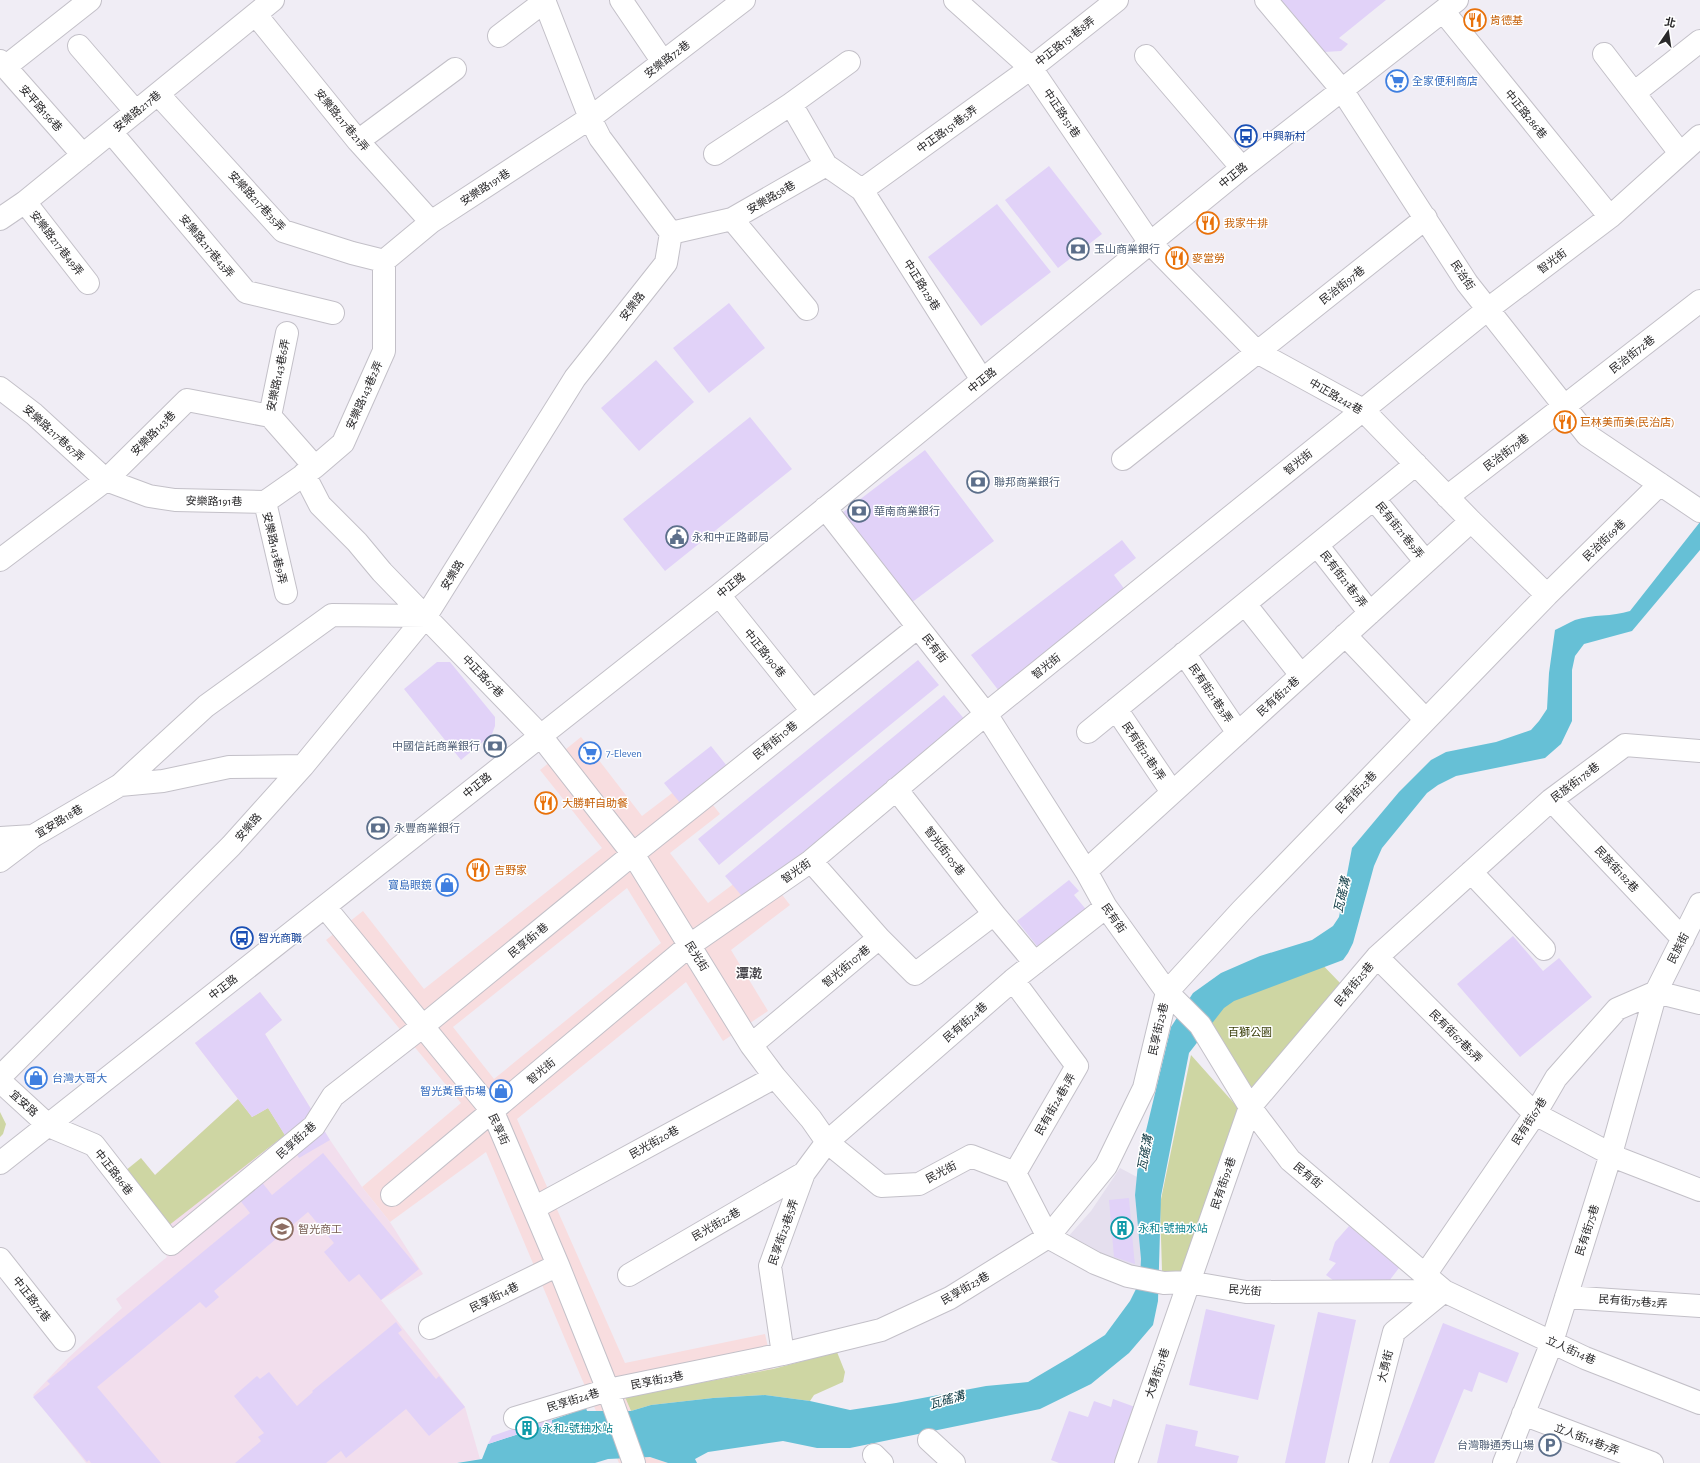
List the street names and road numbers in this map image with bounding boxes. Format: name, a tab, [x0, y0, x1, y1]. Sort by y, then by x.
street label: 中正路151巷8弄	[1033, 14, 1097, 68]
street label: 安樂路72巷	[642, 38, 692, 80]
street label: 安平路156巷	[17, 83, 65, 133]
street label: 中正路151巷	[1041, 86, 1083, 140]
street label: 安樂路217巷21弄	[313, 87, 371, 153]
street label: 中正路286巷	[1503, 87, 1549, 141]
street label: 安樂路217巷	[111, 88, 163, 134]
street label: 中正路151巷5弄	[914, 103, 980, 155]
street label: 中正路	[1216, 160, 1250, 190]
street label: 安樂路191巷	[458, 167, 512, 207]
street label: 安樂路217巷35弄	[226, 169, 288, 233]
street label: 安樂路58巷	[745, 178, 797, 216]
street label: 安樂路217巷49弄	[28, 208, 86, 278]
street label: 安樂路217巷43弄	[177, 212, 237, 280]
street label: 智光街	[1535, 246, 1569, 276]
street label: 中正路129巷	[902, 257, 942, 313]
street label: 民治街	[1449, 258, 1477, 292]
street label: 民治街97巷	[1317, 264, 1367, 306]
street label: 安樂路	[617, 289, 647, 323]
street label: 民治街72巷	[1607, 333, 1657, 375]
street label: 安樂路143巷6弄	[264, 338, 292, 412]
street label: 安樂路143巷2弄	[344, 359, 384, 431]
street label: 中正路	[965, 365, 999, 395]
street label: 中正路242巷	[1307, 376, 1365, 416]
street label: 安樂路217巷67弄	[21, 402, 87, 464]
street label: 安樂路143巷	[128, 408, 178, 458]
street label: 民治街79巷	[1481, 431, 1531, 473]
street label: 智光街	[1281, 447, 1315, 477]
street label: 安樂路191巷	[186, 495, 242, 507]
street label: 民有街21巷9弄	[1374, 499, 1426, 561]
street label: 安樂路143巷9弄	[261, 511, 289, 585]
street label: 民治街69巷	[1580, 517, 1628, 563]
street label: 民有街21巷7弄	[1318, 548, 1370, 610]
street label: 安樂路	[438, 558, 466, 592]
street label: 中正路	[714, 570, 748, 600]
street label: 中正路190巷	[742, 626, 788, 680]
street label: 民有街	[920, 631, 950, 665]
street label: 智光街	[1029, 651, 1063, 681]
street label: 中正路67巷	[460, 652, 506, 700]
street label: 民有街21巷3弄	[1187, 661, 1235, 725]
street label: 民有街21巷	[1254, 674, 1302, 718]
street label: 民有街10巷	[750, 718, 800, 762]
street label: 民有街21巷1弄	[1120, 720, 1168, 782]
street label: 民族街178巷	[1548, 760, 1602, 804]
street label: 民有街23巷	[1333, 769, 1379, 815]
street label: 中正路	[460, 770, 494, 800]
street label: 宜安路18巷	[33, 802, 85, 840]
street label: 安樂路	[233, 811, 263, 843]
street label: 智光街105巷	[922, 824, 968, 878]
street label: 民族街182巷	[1593, 844, 1641, 894]
street label: 智光街	[779, 857, 813, 885]
street label: 民有街	[1100, 901, 1128, 935]
street label: 民享街1巷	[506, 920, 550, 960]
street label: 民族街	[1665, 931, 1691, 965]
street label: 民光街	[683, 939, 711, 973]
street label: 智光街107巷	[820, 943, 872, 989]
street label: 民有街25巷	[1332, 960, 1376, 1008]
street label: 中正路	[206, 972, 240, 1002]
street label: 民有街24巷	[941, 1000, 989, 1044]
street label: 民享街23巷	[1146, 1002, 1170, 1056]
street label: 民有街67巷5弄	[1427, 1007, 1485, 1065]
street label: 智光街	[525, 1056, 557, 1086]
street label: 民有街24巷1弄	[1033, 1071, 1077, 1137]
street label: 宜安路	[8, 1088, 40, 1118]
street label: 民有街67巷	[1509, 1095, 1549, 1147]
street label: 民享街	[487, 1112, 511, 1146]
street label: 民享街2巷	[274, 1119, 318, 1161]
street label: 民光街20巷	[627, 1123, 681, 1161]
street label: 中正路86巷	[93, 1147, 135, 1197]
street label: 民有街92巷	[1209, 1155, 1237, 1211]
street label: 民光街	[924, 1159, 958, 1185]
street label: 民有街	[1292, 1160, 1324, 1190]
street label: 民享街23巷5弄	[766, 1197, 800, 1267]
street label: 民有街75巷	[1573, 1203, 1601, 1257]
street label: 民光街22巷	[690, 1205, 742, 1243]
street label: 民享街23巷	[939, 1269, 991, 1307]
street label: 中正路72巷	[11, 1274, 53, 1324]
street label: 民享街14巷	[468, 1280, 520, 1314]
street label: 民光街	[1228, 1283, 1262, 1297]
street label: 民有街75巷2弄	[1598, 1293, 1668, 1309]
street label: 立人街14巷	[1544, 1334, 1598, 1366]
street label: 大勇街31巷	[1143, 1346, 1171, 1400]
street label: 大勇街	[1375, 1349, 1395, 1383]
street label: 民享街23巷	[630, 1369, 684, 1391]
street label: 民享街24巷	[545, 1386, 601, 1414]
street label: 立人街14巷7弄	[1553, 1421, 1621, 1457]

